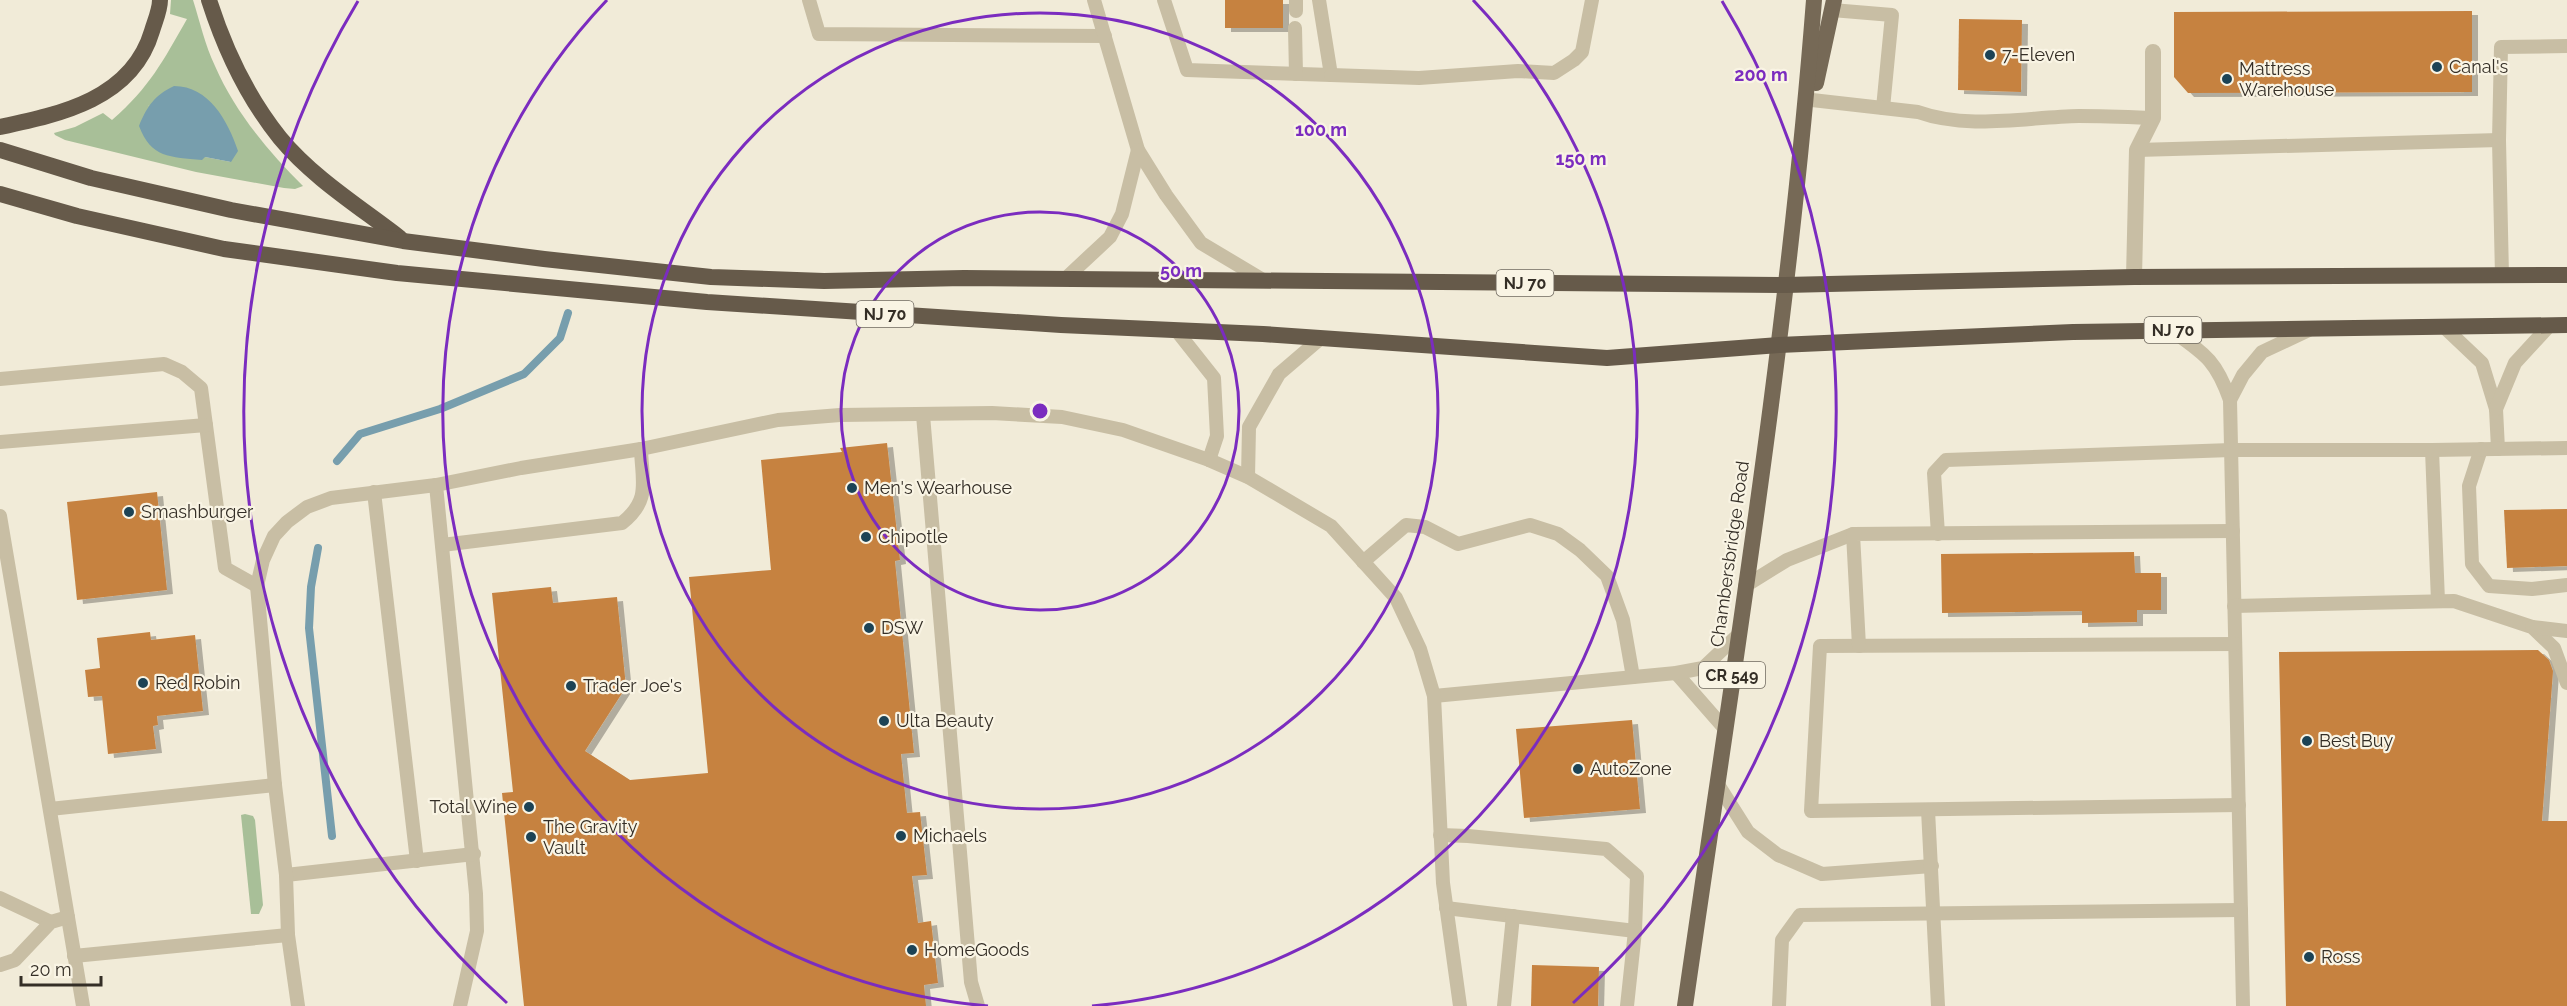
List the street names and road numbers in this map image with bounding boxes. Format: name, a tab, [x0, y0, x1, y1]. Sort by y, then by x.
road number: NJ 70	[1496, 270, 1553, 296]
road number: NJ 70	[856, 301, 914, 327]
road number: NJ 70	[2144, 317, 2202, 343]
street label: Chambersbridge Road	[1706, 459, 1753, 648]
road number: CR 549	[1699, 662, 1765, 688]

